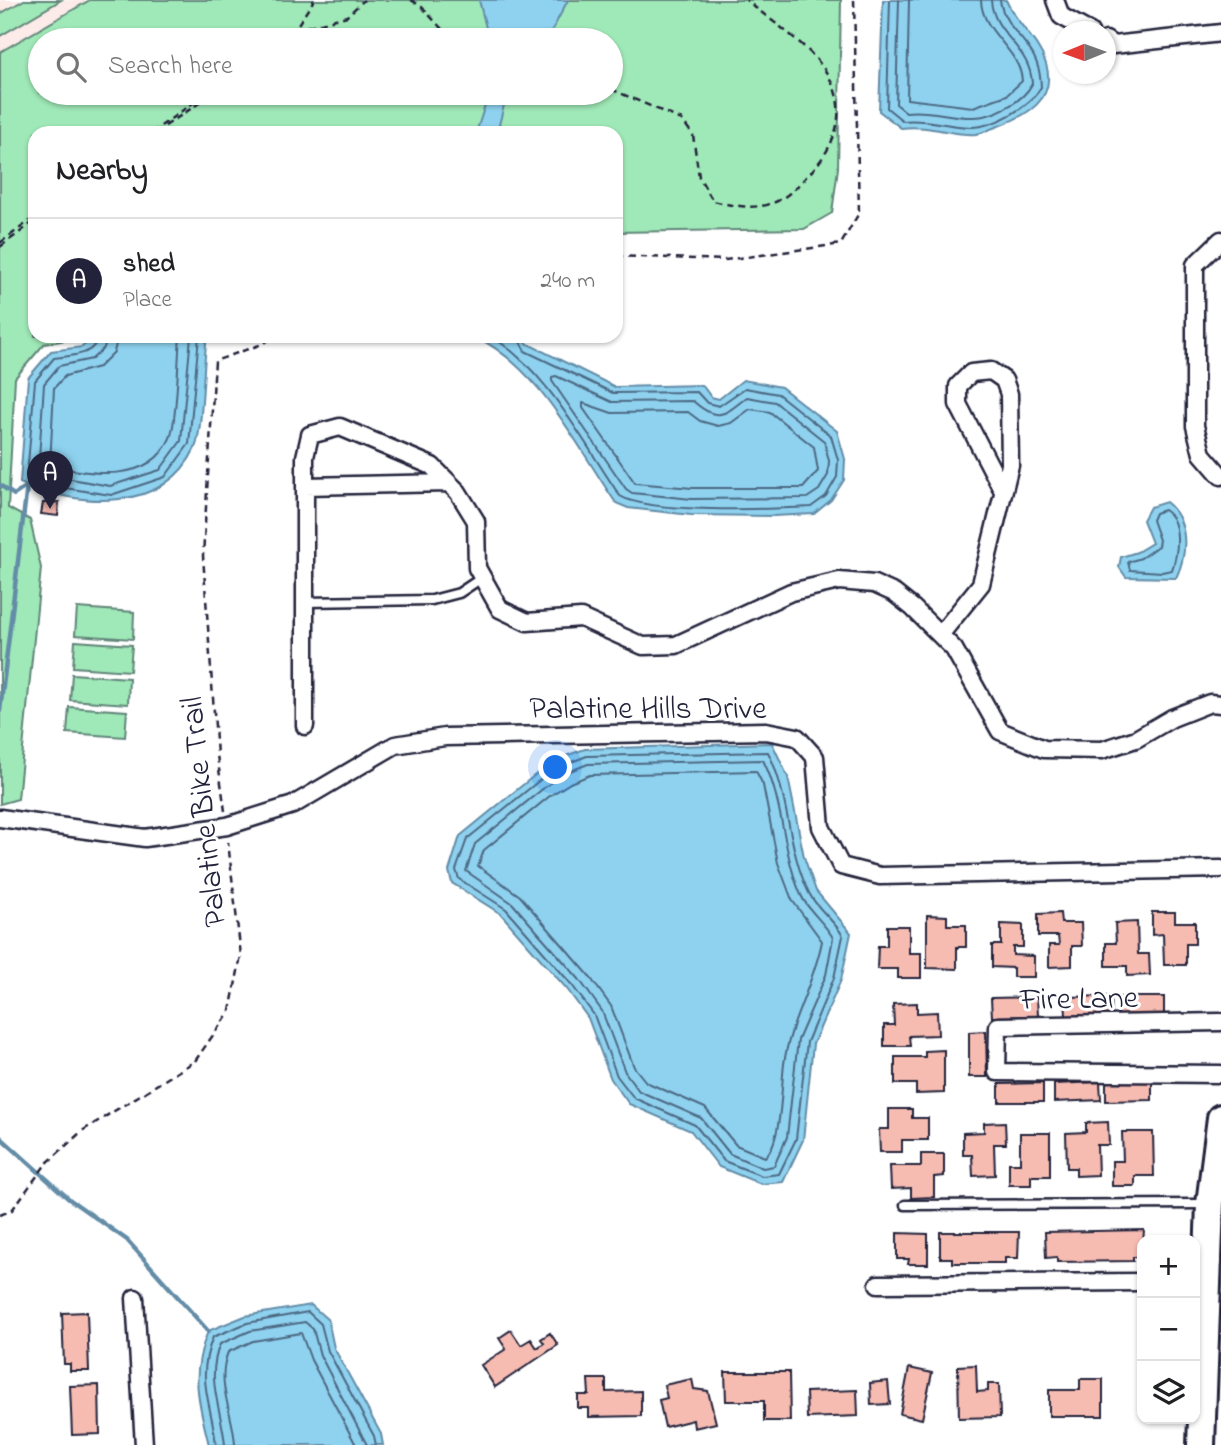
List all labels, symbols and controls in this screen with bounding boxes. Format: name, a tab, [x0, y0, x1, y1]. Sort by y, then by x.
north arrow	[1053, 21, 1116, 84]
search box	[28, 28, 623, 105]
icon: search	[52, 48, 90, 86]
text: Search here	[108, 48, 233, 86]
text: Nearby	[56, 150, 148, 194]
text: shed	[123, 246, 175, 284]
text: A	[72, 265, 86, 298]
text: 240 m	[541, 265, 595, 298]
text: Place	[123, 284, 172, 317]
pin: A	[27, 451, 73, 509]
street label: Palatine Hills Drive	[529, 687, 767, 734]
street label: Palatine Bike Trail	[170, 694, 241, 929]
your location	[538, 750, 572, 784]
street label: Fire Lane	[1019, 976, 1139, 1025]
map controls	[1137, 1235, 1200, 1424]
button: +	[1137, 1235, 1200, 1298]
button: −	[1137, 1298, 1200, 1361]
button: layers	[1137, 1361, 1200, 1424]

